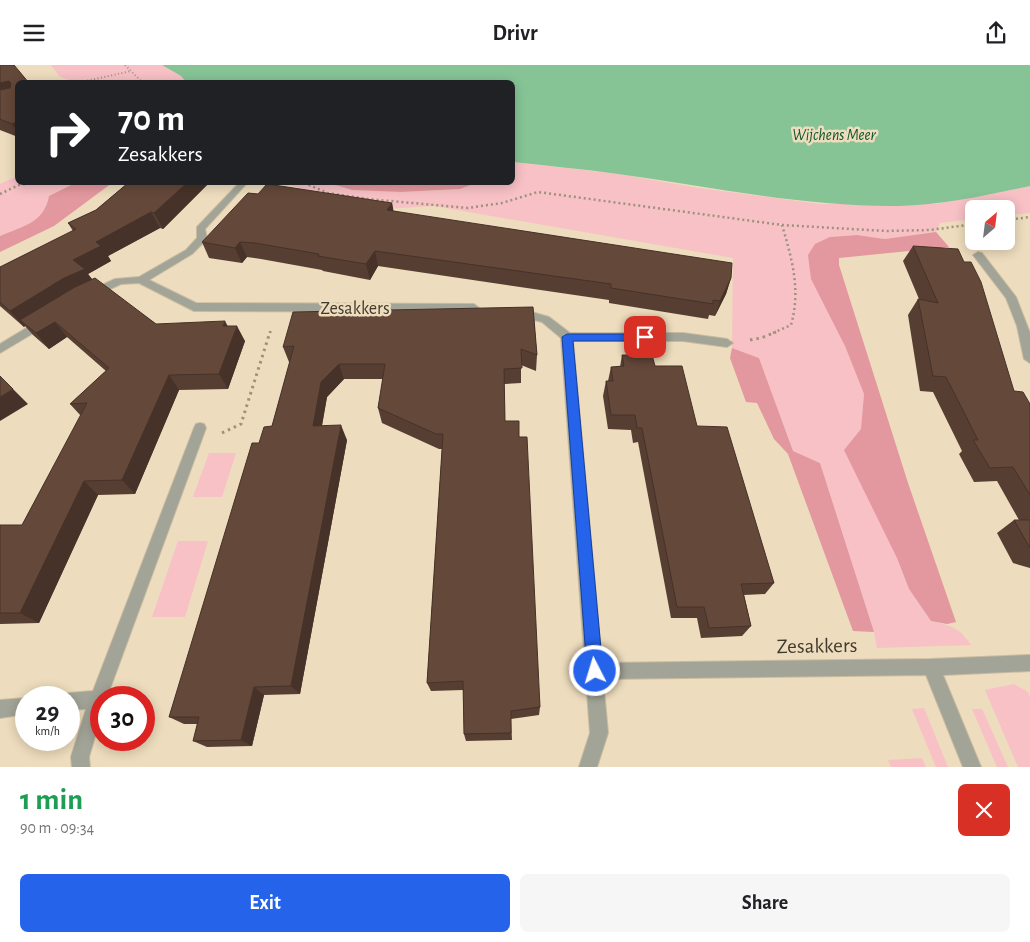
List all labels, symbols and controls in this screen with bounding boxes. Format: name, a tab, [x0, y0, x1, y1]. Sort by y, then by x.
icon: menu	[20, 19, 48, 47]
icon: share	[982, 19, 1010, 47]
text: Drivr	[492, 22, 538, 44]
icon: right	[35, 100, 100, 165]
text: 70 m	[118, 102, 185, 137]
water label: Wijchens Meer	[792, 127, 877, 144]
text: Zesakkers	[118, 143, 203, 165]
north arrow	[965, 200, 1015, 250]
map controls	[965, 200, 1015, 250]
street label: Zesakkers	[320, 300, 390, 318]
pin	[624, 316, 666, 358]
icon: arrive	[631, 323, 659, 351]
street label: Zesakkers	[776, 635, 858, 657]
position arrow	[568, 644, 620, 696]
speed limit sign: 30	[90, 686, 155, 751]
text: 29	[36, 700, 59, 725]
text: km/h	[35, 725, 60, 737]
button: close	[958, 784, 1010, 836]
text: 1 min	[20, 785, 83, 815]
text: 90 m · 09:34	[20, 820, 94, 836]
button: Exit	[20, 874, 510, 932]
button: Share	[520, 874, 1010, 932]

